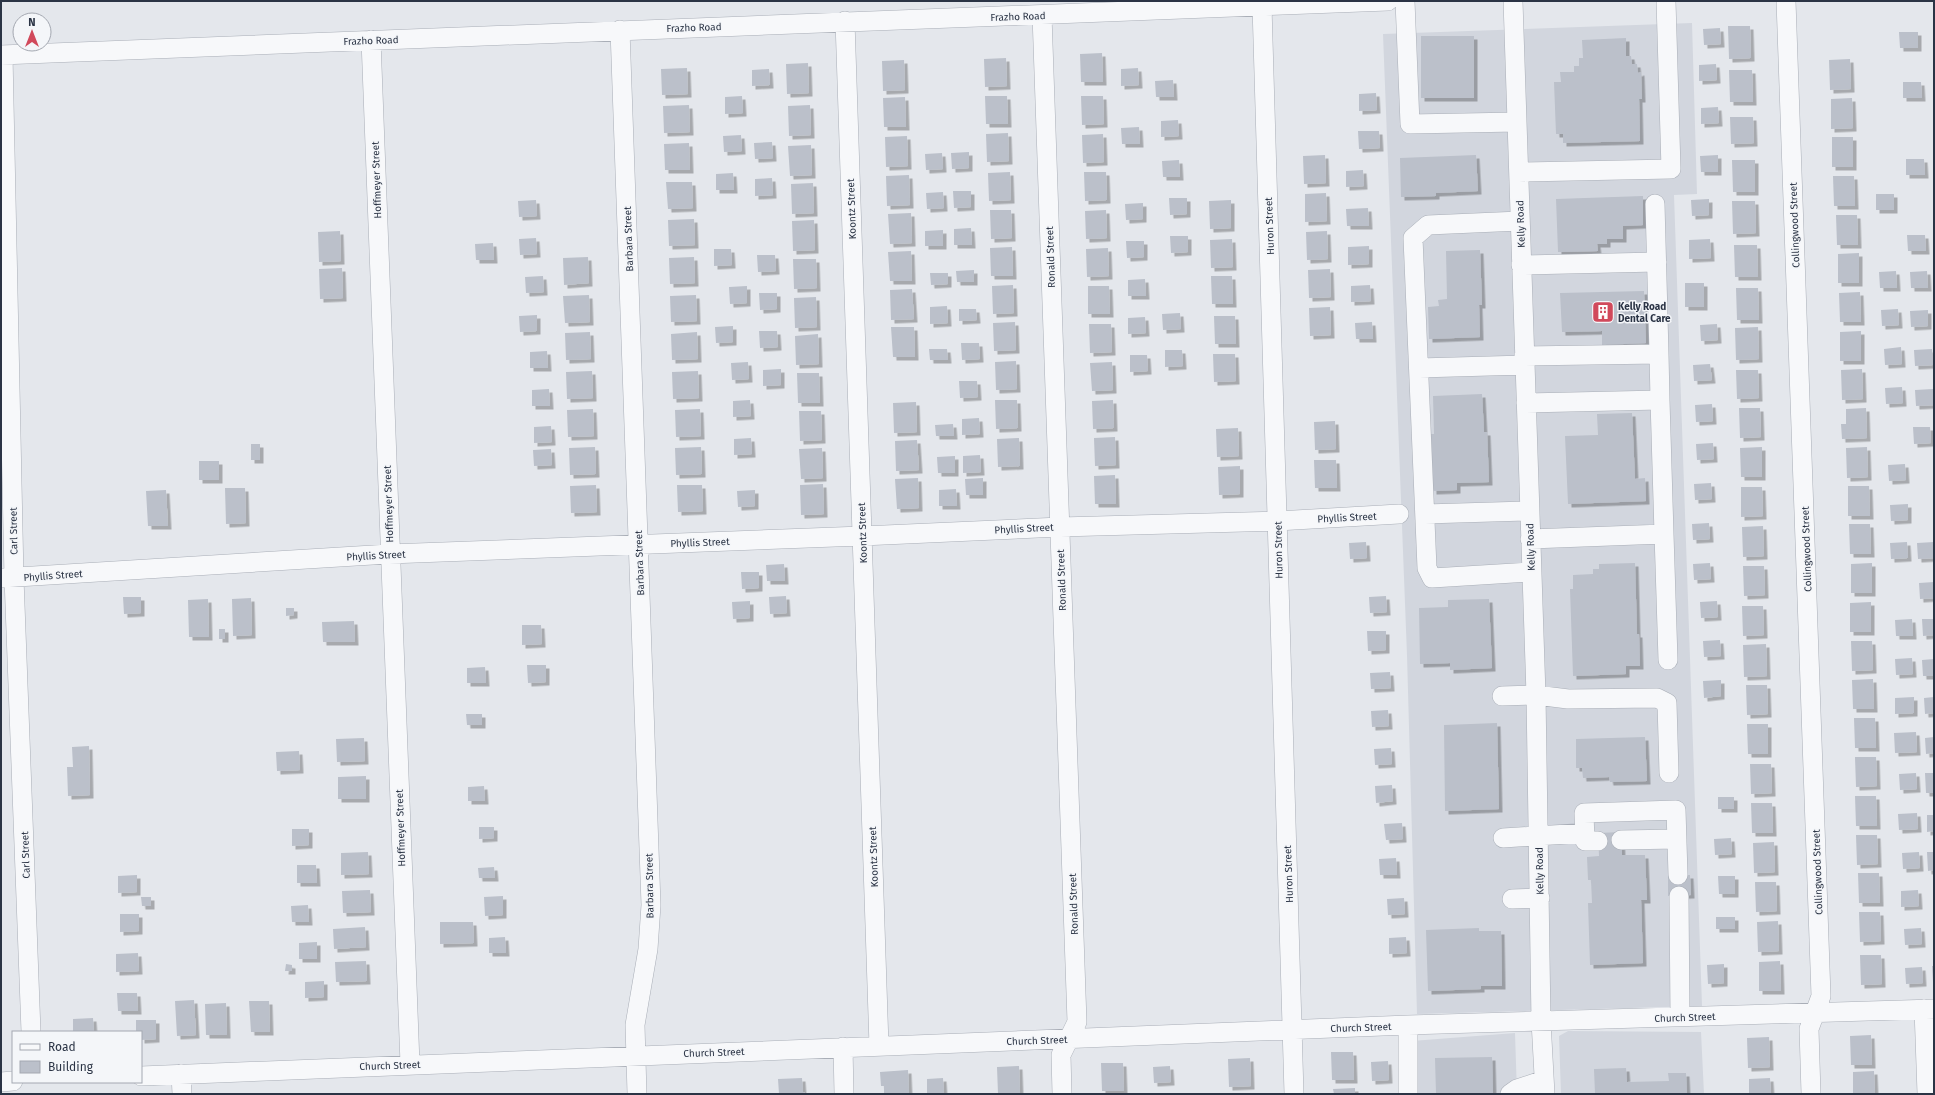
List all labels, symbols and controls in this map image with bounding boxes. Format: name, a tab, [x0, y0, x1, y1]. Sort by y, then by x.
street label: Frazho Road	[990, 10, 1046, 24]
north arrow	[12, 12, 52, 52]
text: N	[28, 16, 36, 29]
street label: Frazho Road	[666, 21, 722, 35]
street label: Frazho Road	[343, 34, 399, 48]
street label: Hoffmeyer Street	[370, 141, 384, 219]
street label: Koontz Street	[845, 178, 859, 240]
street label: Collingwood Street	[1787, 182, 1802, 268]
street label: Huron Street	[1263, 197, 1277, 255]
street label: Kelly Road	[1514, 200, 1528, 248]
street label: Barbara Street	[622, 206, 636, 272]
street label: Ronald Street	[1044, 226, 1058, 288]
building icon: Kelly Road Dental Care	[1590, 299, 1616, 325]
place label: Kelly Road Dental Care	[1618, 301, 1671, 325]
street label: Hoffmeyer Street	[382, 465, 396, 543]
street label: Koontz Street	[856, 502, 870, 564]
street label: Collingwood Street	[1799, 506, 1814, 592]
street label: Carl Street	[8, 507, 20, 555]
street label: Phyllis Street	[1317, 510, 1377, 526]
street label: Phyllis Street	[994, 521, 1054, 537]
street label: Huron Street	[1272, 521, 1286, 579]
street label: Kelly Road	[1524, 523, 1538, 571]
street label: Barbara Street	[633, 530, 647, 596]
street label: Phyllis Street	[670, 536, 730, 550]
street label: Phyllis Street	[346, 548, 406, 564]
street label: Ronald Street	[1055, 549, 1069, 611]
street label: Phyllis Street	[23, 568, 84, 584]
street label: Hoffmeyer Street	[394, 789, 408, 867]
street label: Koontz Street	[867, 826, 881, 888]
street label: Collingwood Street	[1810, 829, 1825, 915]
street label: Carl Street	[19, 831, 33, 879]
street label: Huron Street	[1282, 845, 1296, 903]
street label: Kelly Road	[1534, 847, 1546, 895]
street label: Barbara Street	[643, 853, 657, 919]
street label: Ronald Street	[1067, 873, 1081, 935]
street label: Church Street	[1654, 1011, 1716, 1025]
street label: Church Street	[1330, 1021, 1392, 1035]
legend	[12, 1031, 142, 1083]
street label: Church Street	[1006, 1034, 1068, 1048]
text: Road	[48, 1040, 76, 1054]
street label: Church Street	[683, 1046, 745, 1060]
street label: Church Street	[359, 1059, 421, 1073]
text: Building	[48, 1060, 94, 1074]

